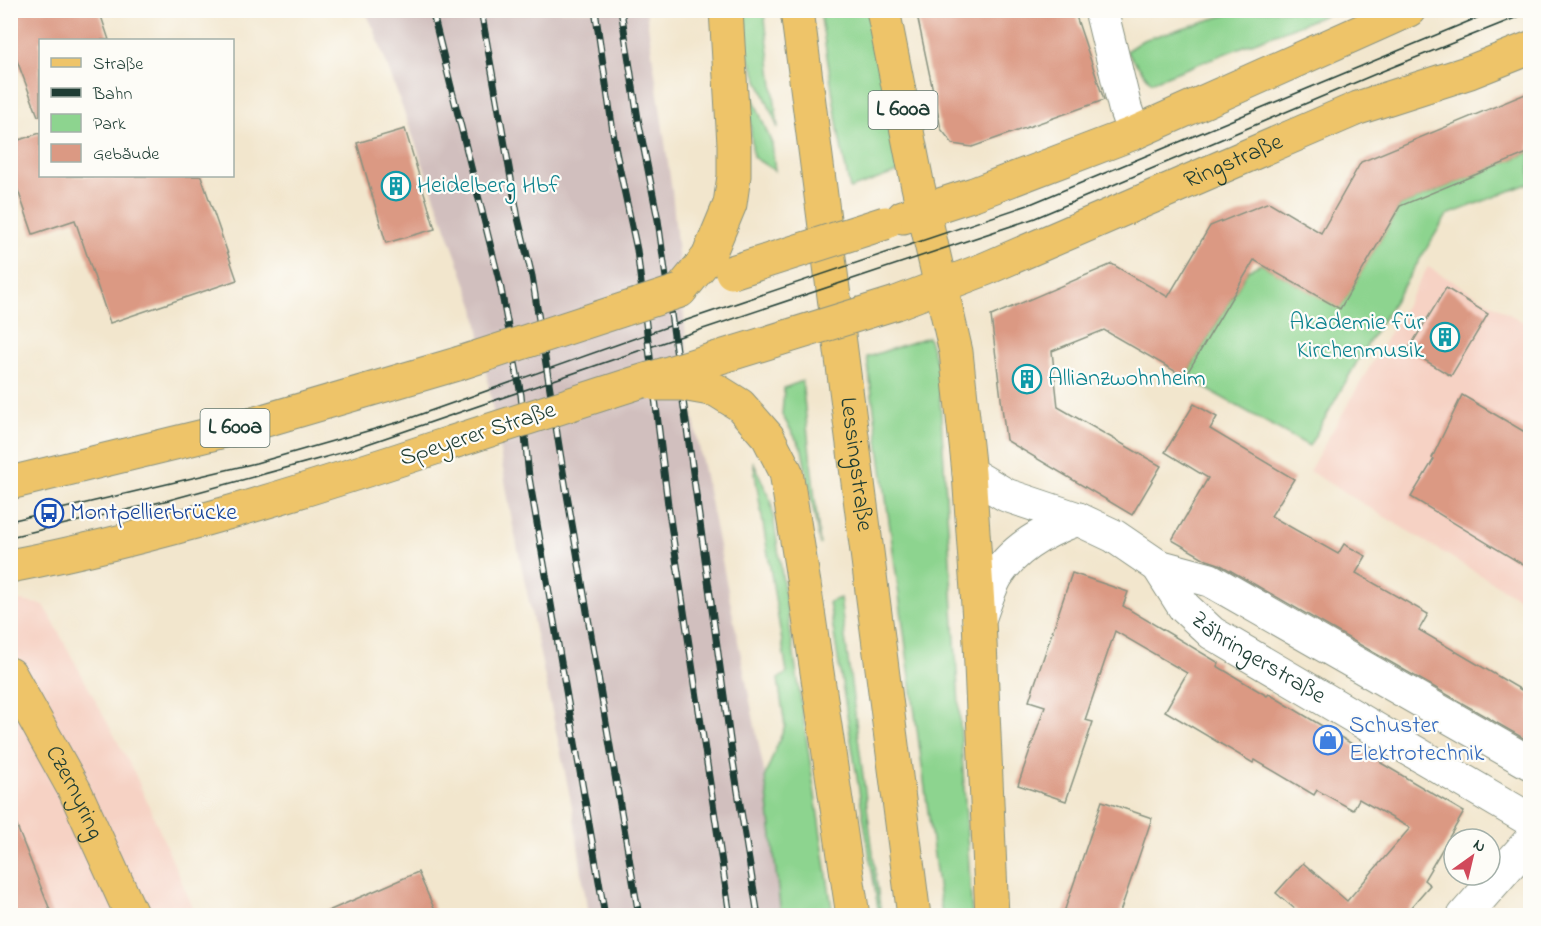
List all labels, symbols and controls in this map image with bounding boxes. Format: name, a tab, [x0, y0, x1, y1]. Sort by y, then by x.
legend	[39, 39, 234, 177]
text: Straße	[93, 52, 144, 78]
text: Bahn	[92, 82, 132, 108]
road number: L 600a	[868, 91, 938, 129]
text: Park	[93, 112, 126, 138]
street label: Ringstraße	[1179, 125, 1289, 198]
text: Gebäude	[93, 142, 160, 168]
place label: Heidelberg Hbf	[417, 169, 561, 204]
building icon: Heidelberg Hbf	[380, 170, 412, 202]
place label: Akademie für Kirchenmusik	[1290, 306, 1425, 369]
building icon: Akademie für Kirchenmusik	[1429, 321, 1461, 353]
place label: Allianzwohnheim	[1048, 362, 1206, 397]
building icon: Allianzwohnheim	[1011, 363, 1043, 395]
street label: Speyerer Straße	[395, 393, 561, 478]
street label: Lessingstraße	[830, 395, 882, 534]
road number: L 600a	[200, 409, 270, 447]
place label: Montpellierbrücke	[70, 496, 237, 531]
bus stop icon: Montpellierbrücke	[33, 497, 65, 529]
street label: Zähringerstraße	[1182, 603, 1332, 714]
place label: Schuster Elektrotechnik	[1349, 709, 1485, 772]
shop icon: Schuster Elektrotechnik	[1312, 724, 1344, 756]
street label: Czernyring	[36, 739, 112, 845]
north arrow	[1442, 827, 1502, 887]
text: N	[1468, 833, 1491, 859]

